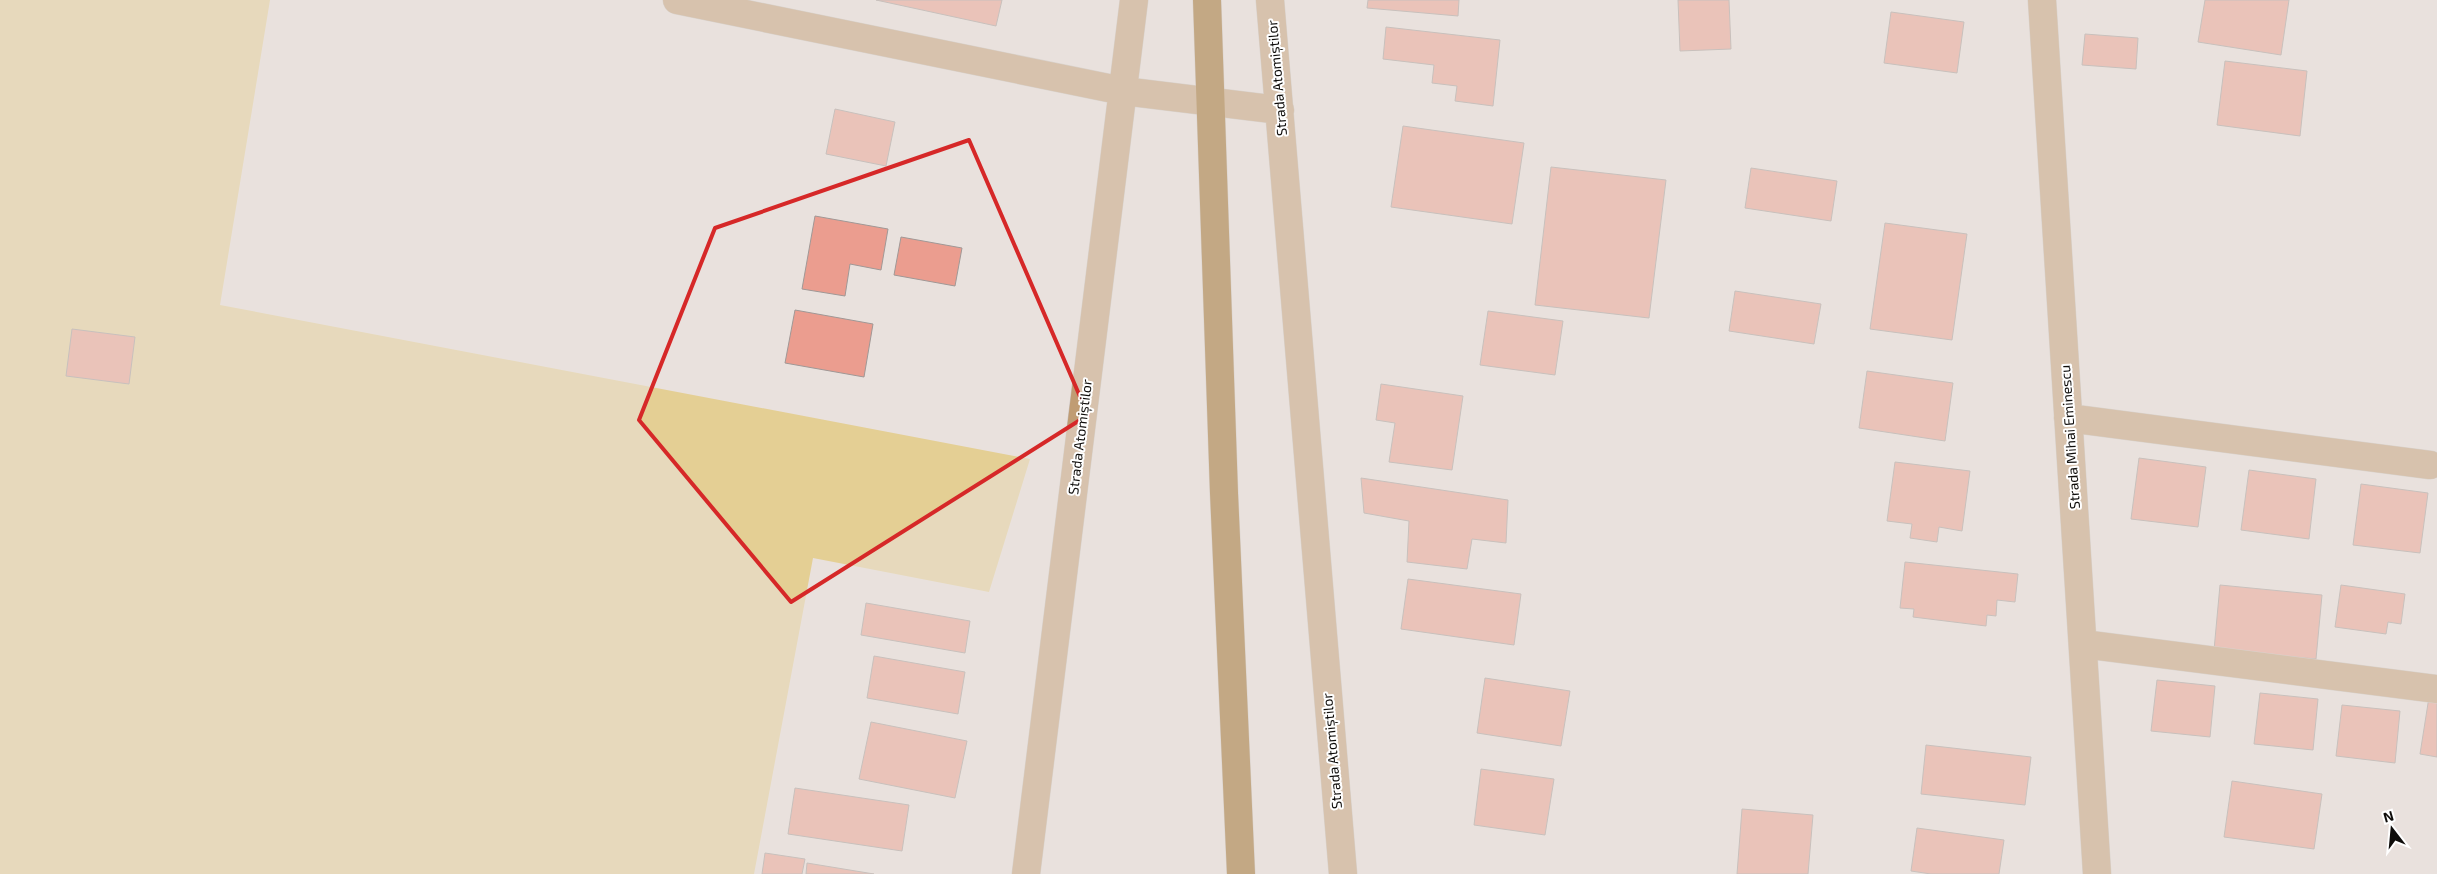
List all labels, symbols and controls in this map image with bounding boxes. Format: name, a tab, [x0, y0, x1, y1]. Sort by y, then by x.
street label: Strada Atomiștilor	[1263, 19, 1291, 137]
street label: Strada Mihai Eminescu	[2056, 364, 2083, 510]
street label: Strada Atomiștilor	[1064, 378, 1096, 496]
street label: Strada Atomiștilor	[1318, 692, 1346, 810]
north arrow	[2367, 804, 2417, 854]
text: N	[2381, 806, 2395, 826]

